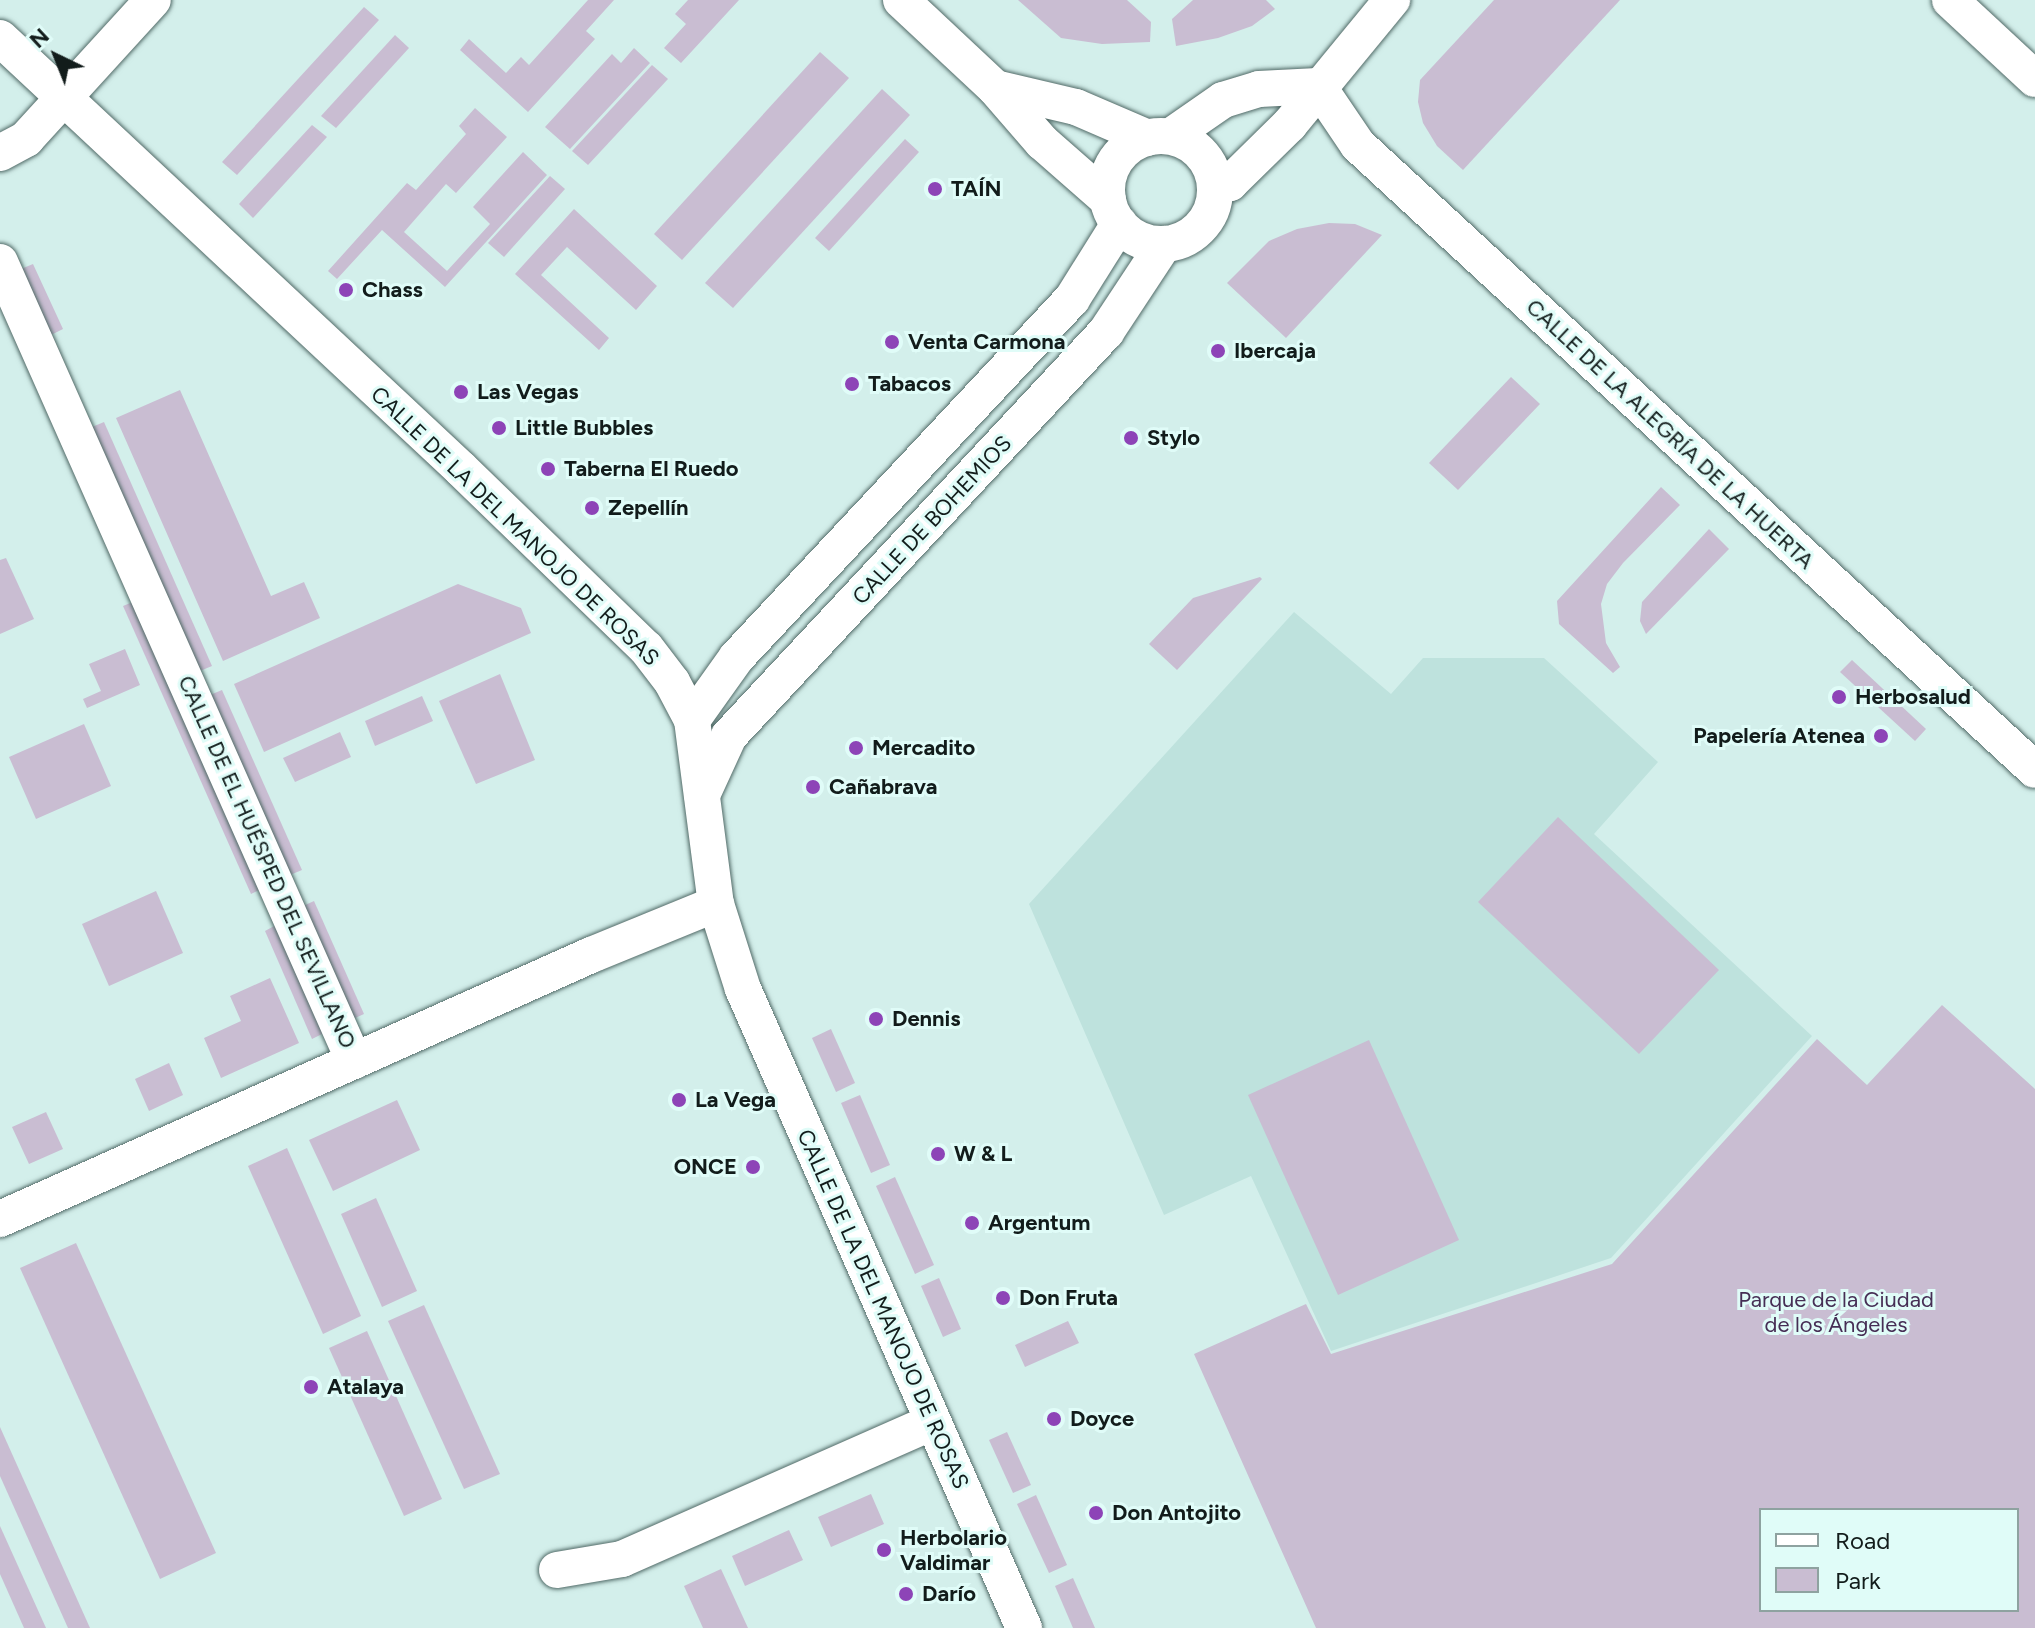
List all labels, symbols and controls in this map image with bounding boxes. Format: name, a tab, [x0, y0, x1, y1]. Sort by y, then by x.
north arrow	[16, 16, 96, 96]
text: N	[24, 22, 55, 54]
place label: TAÍN	[951, 176, 1002, 202]
marker: TAÍN	[926, 180, 944, 198]
place label: Chass	[362, 277, 423, 303]
marker: Chass	[337, 281, 355, 299]
street label: CALLE DE LA ALEGRÍA DE LA HUERTA	[1521, 294, 1819, 574]
place label: Venta Carmona	[908, 329, 1065, 355]
marker: Venta Carmona	[883, 333, 901, 351]
place label: Ibercaja	[1234, 338, 1316, 364]
marker: Ibercaja	[1209, 342, 1227, 360]
place label: Tabacos	[868, 371, 951, 397]
marker: Tabacos	[843, 375, 861, 393]
place label: Las Vegas	[477, 379, 578, 405]
street label: CALLE DE LA DEL MANOJO DE ROSAS	[365, 381, 665, 671]
marker: Las Vegas	[452, 383, 470, 401]
place label: Little Bubbles	[515, 415, 653, 441]
marker: Little Bubbles	[490, 419, 508, 437]
place label: Stylo	[1147, 425, 1200, 451]
marker: Stylo	[1122, 429, 1140, 447]
street label: CALLE DE BOHEMIOS	[847, 430, 1017, 610]
place label: Taberna El Ruedo	[564, 456, 739, 482]
marker: Taberna El Ruedo	[539, 460, 557, 478]
place label: Zepellín	[608, 495, 689, 521]
marker: Zepellín	[583, 499, 601, 517]
street label: CALLE DE EL HUÉSPED DEL SEVILLANO	[173, 672, 361, 1052]
place label: Herbosalud	[1855, 684, 1971, 710]
marker: Herbosalud	[1830, 688, 1848, 706]
place label: Papelería Atenea	[1693, 723, 1865, 749]
marker: Papelería Atenea	[1872, 727, 1890, 745]
place label: Mercadito	[872, 735, 975, 761]
marker: Mercadito	[847, 739, 865, 757]
place label: Cañabrava	[829, 774, 937, 800]
marker: Cañabrava	[804, 778, 822, 796]
place label: Dennis	[892, 1006, 961, 1032]
marker: Dennis	[867, 1010, 885, 1028]
place label: La Vega	[695, 1087, 776, 1113]
marker: La Vega	[670, 1091, 688, 1109]
street label: CALLE DE LA DEL MANOJO DE ROSAS	[792, 1125, 974, 1493]
place label: W & L	[954, 1141, 1012, 1167]
marker: W & L	[929, 1145, 947, 1163]
place label: ONCE	[674, 1154, 737, 1180]
marker: ONCE	[744, 1158, 762, 1176]
place label: Argentum	[988, 1210, 1090, 1236]
marker: Argentum	[963, 1214, 981, 1232]
place label: Don Fruta	[1019, 1285, 1118, 1311]
park label: Parque de la Ciudad de los Ángeles	[1738, 1286, 1934, 1338]
marker: Don Fruta	[994, 1289, 1012, 1307]
place label: Atalaya	[327, 1374, 404, 1400]
marker: Atalaya	[302, 1378, 320, 1396]
place label: Doyce	[1070, 1406, 1134, 1432]
marker: Doyce	[1045, 1410, 1063, 1428]
place label: Don Antojito	[1112, 1500, 1241, 1526]
marker: Don Antojito	[1087, 1504, 1105, 1522]
legend	[1759, 1508, 2019, 1612]
place label: Herbolario Valdimar	[900, 1524, 1007, 1576]
text: Road	[1835, 1526, 1890, 1555]
marker: Herbolario Valdimar	[875, 1541, 893, 1559]
text: Park	[1835, 1566, 1881, 1595]
place label: Darío	[922, 1581, 976, 1607]
marker: Darío	[897, 1585, 915, 1603]

